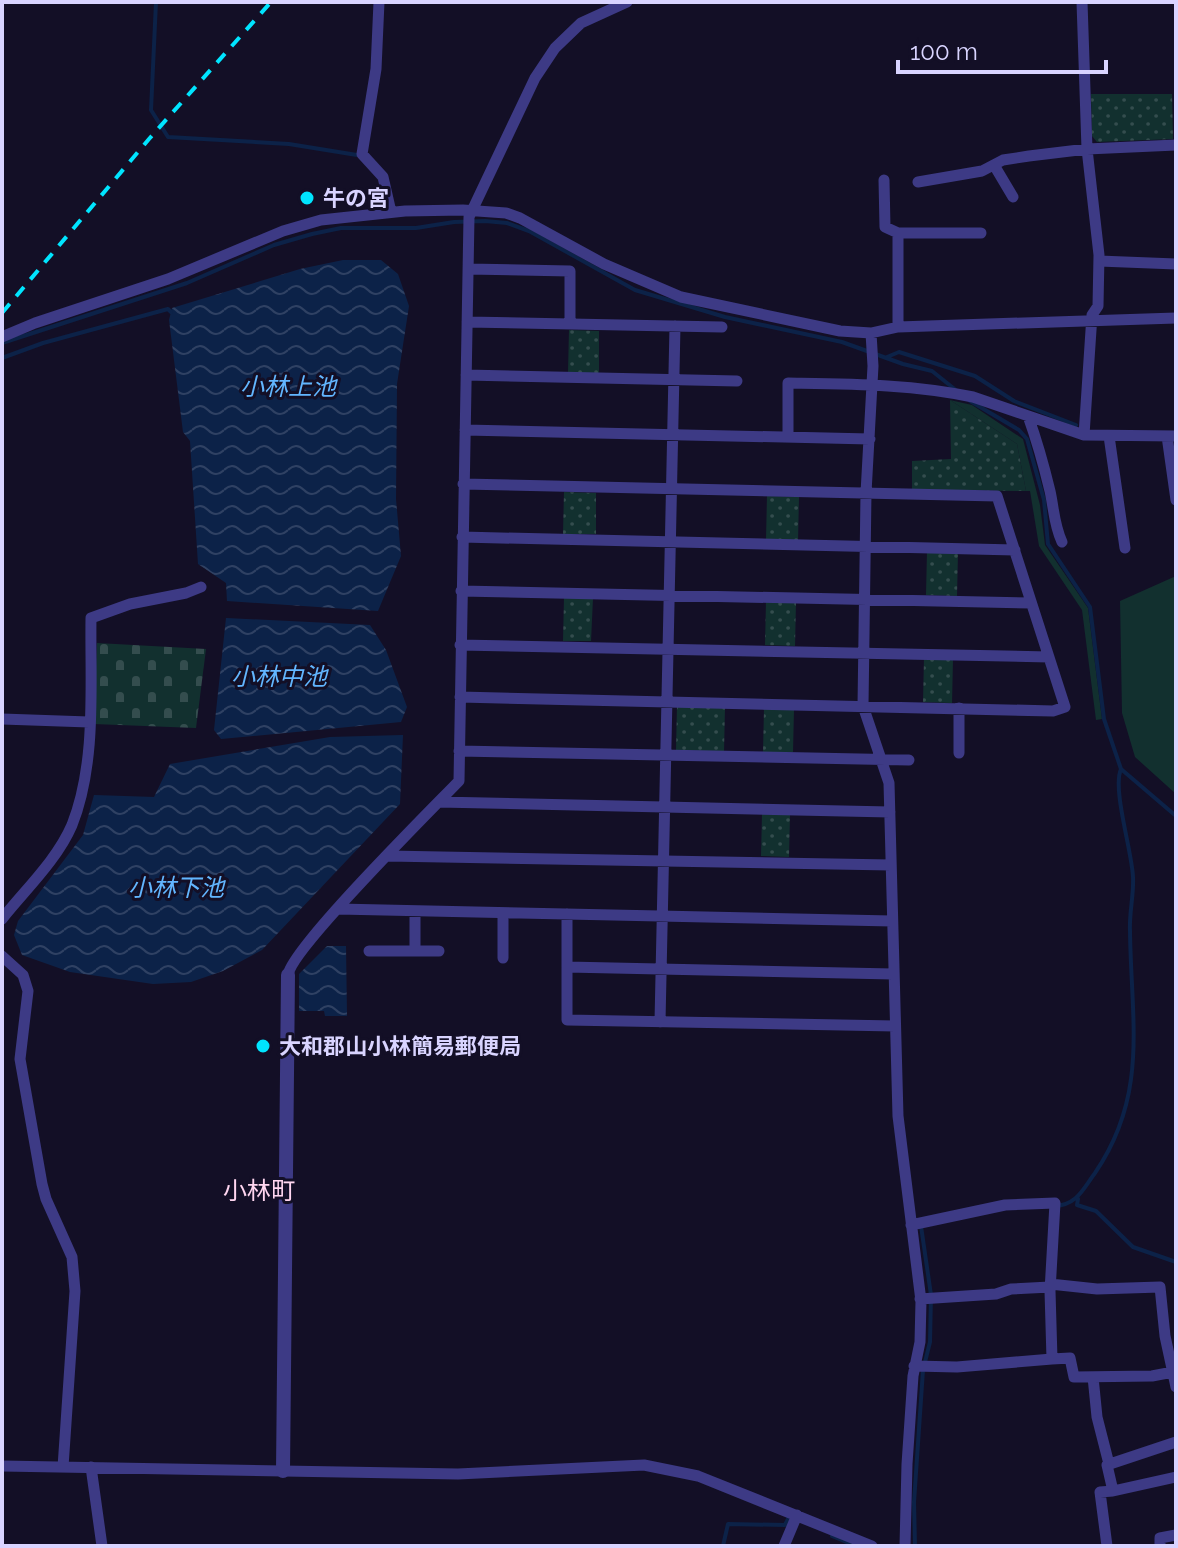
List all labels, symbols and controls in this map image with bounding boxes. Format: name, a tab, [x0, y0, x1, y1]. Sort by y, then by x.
scale bar	[898, 24, 1106, 74]
text: 100 m	[910, 37, 978, 66]
place label: 牛の宮	[323, 185, 389, 211]
marker: 牛の宮	[298, 189, 316, 207]
water label: 小林上池	[240, 372, 338, 401]
water label: 小林中池	[231, 662, 329, 691]
water label: 小林下池	[128, 873, 226, 902]
place label: 大和郡山小林簡易郵便局	[279, 1033, 521, 1059]
marker: 大和郡山小林簡易郵便局	[254, 1037, 272, 1055]
district label: 小林町	[223, 1176, 295, 1205]

